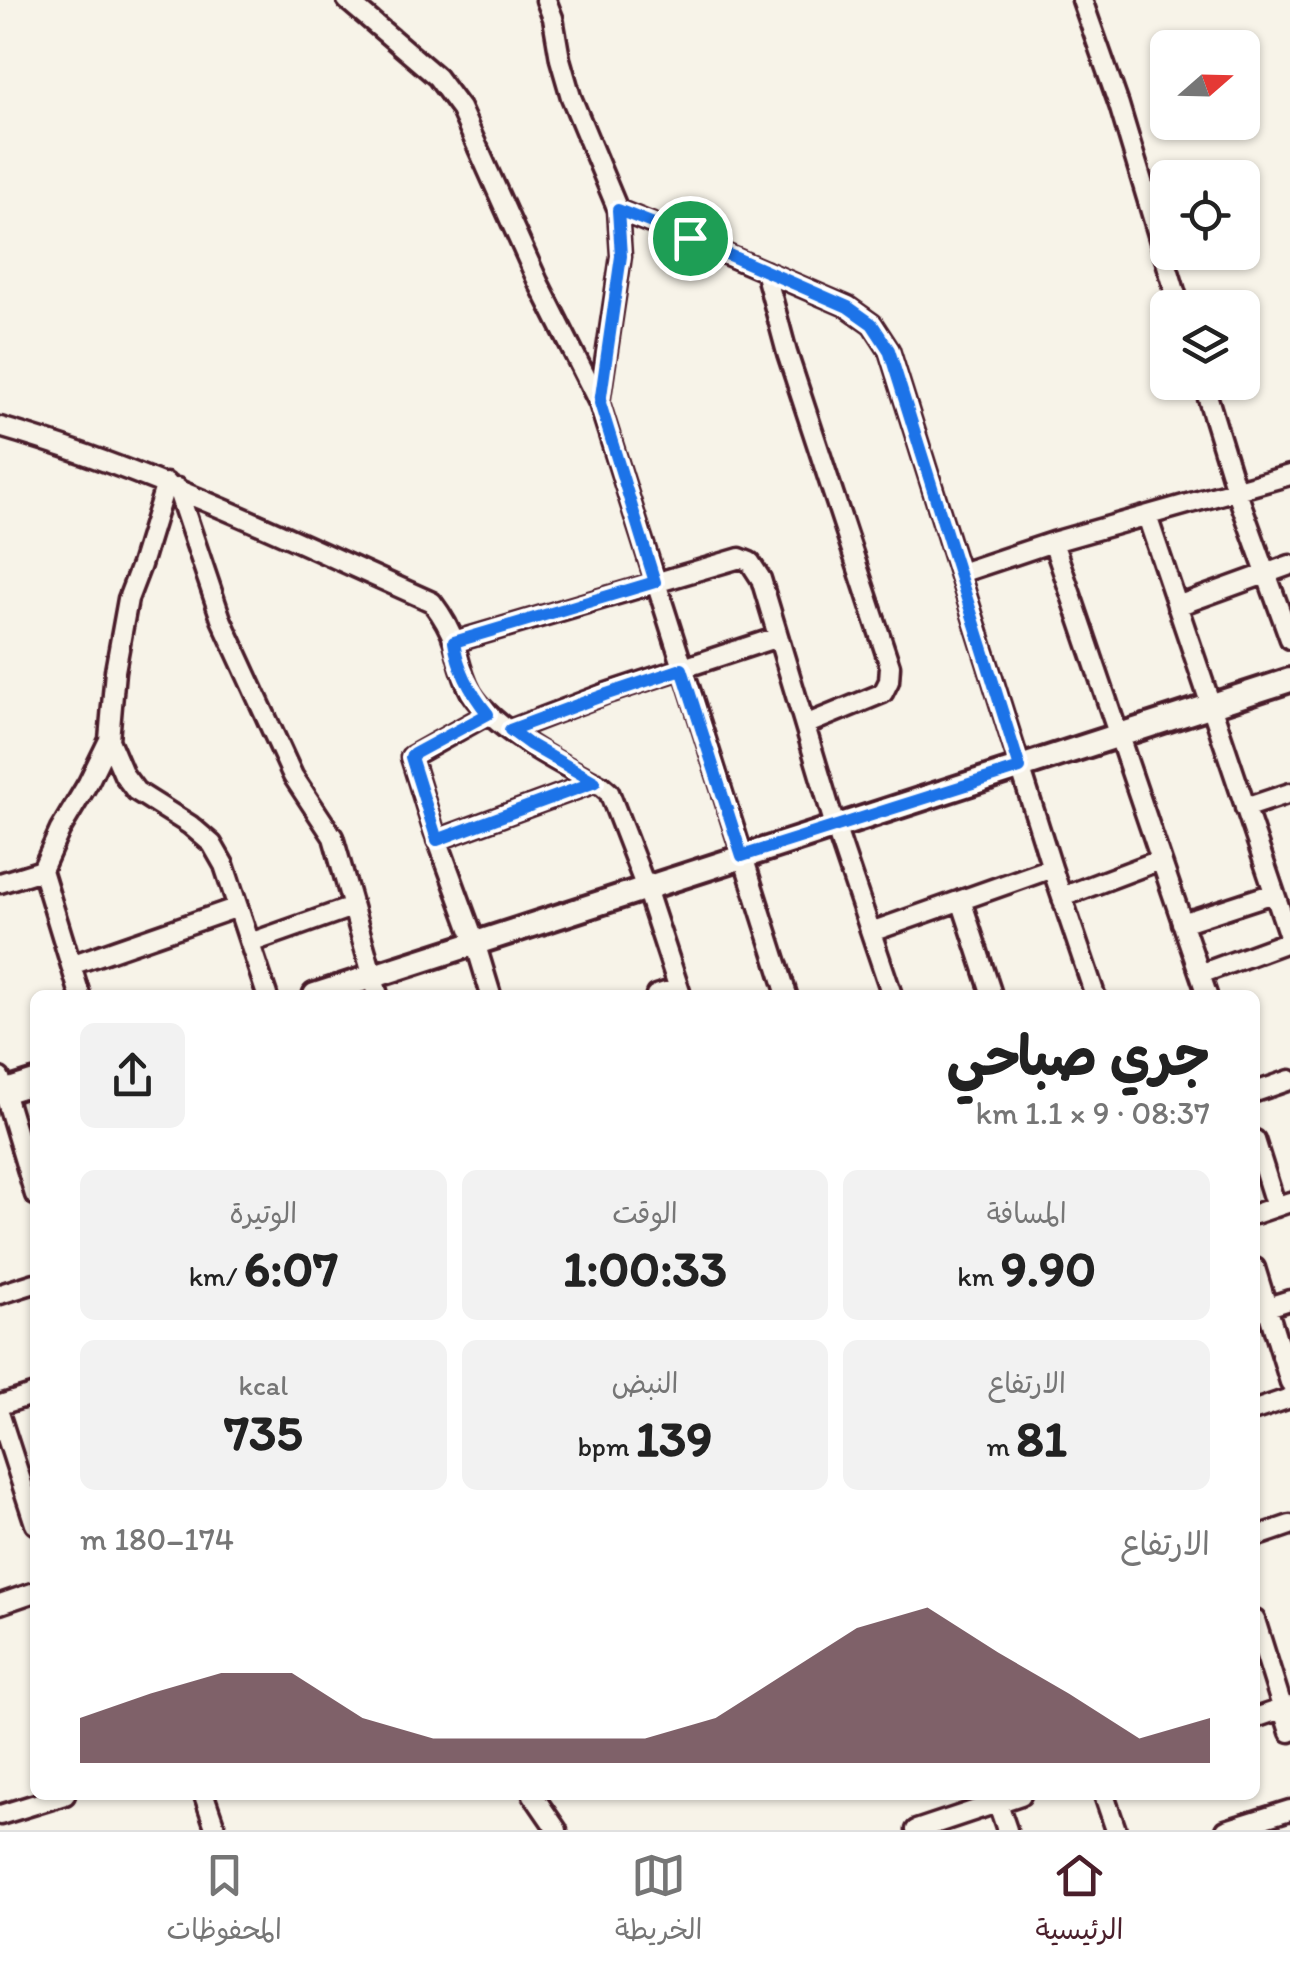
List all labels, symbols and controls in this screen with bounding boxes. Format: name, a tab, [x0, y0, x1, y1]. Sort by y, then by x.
north arrow	[1150, 30, 1260, 140]
map controls	[1150, 30, 1260, 400]
button: locate	[1150, 160, 1260, 270]
pin	[648, 196, 733, 281]
icon: arrive	[663, 211, 718, 266]
button: layers	[1150, 290, 1260, 400]
button: share	[80, 1023, 185, 1128]
text: جري صباحي	[947, 1023, 1210, 1089]
text: 08:37 · 9 × 1.1 km	[976, 1094, 1210, 1132]
text: الوتيرة	[230, 1196, 297, 1230]
text: الوقت	[612, 1196, 678, 1230]
text: المسافة	[987, 1196, 1067, 1230]
text: 6:07	[244, 1238, 338, 1299]
text: 1:00:33	[563, 1238, 727, 1299]
text: 9.90	[1001, 1238, 1096, 1299]
text: /km	[189, 1259, 244, 1293]
text: km	[957, 1259, 1001, 1293]
text: النبض	[612, 1366, 678, 1400]
text: الارتفاع	[987, 1366, 1066, 1400]
text: kcal	[238, 1368, 288, 1402]
text: 735	[224, 1402, 303, 1463]
text: 139	[636, 1408, 712, 1469]
text: 81	[1016, 1408, 1067, 1469]
text: bpm	[578, 1429, 636, 1463]
text: m	[986, 1429, 1016, 1463]
text: 174–180 m	[80, 1520, 234, 1558]
text: الارتفاع	[1120, 1525, 1210, 1563]
tab: المحفوظات	[167, 1848, 282, 1954]
tab: الخريطة	[615, 1848, 702, 1954]
tab: الرئيسية	[1036, 1848, 1123, 1954]

